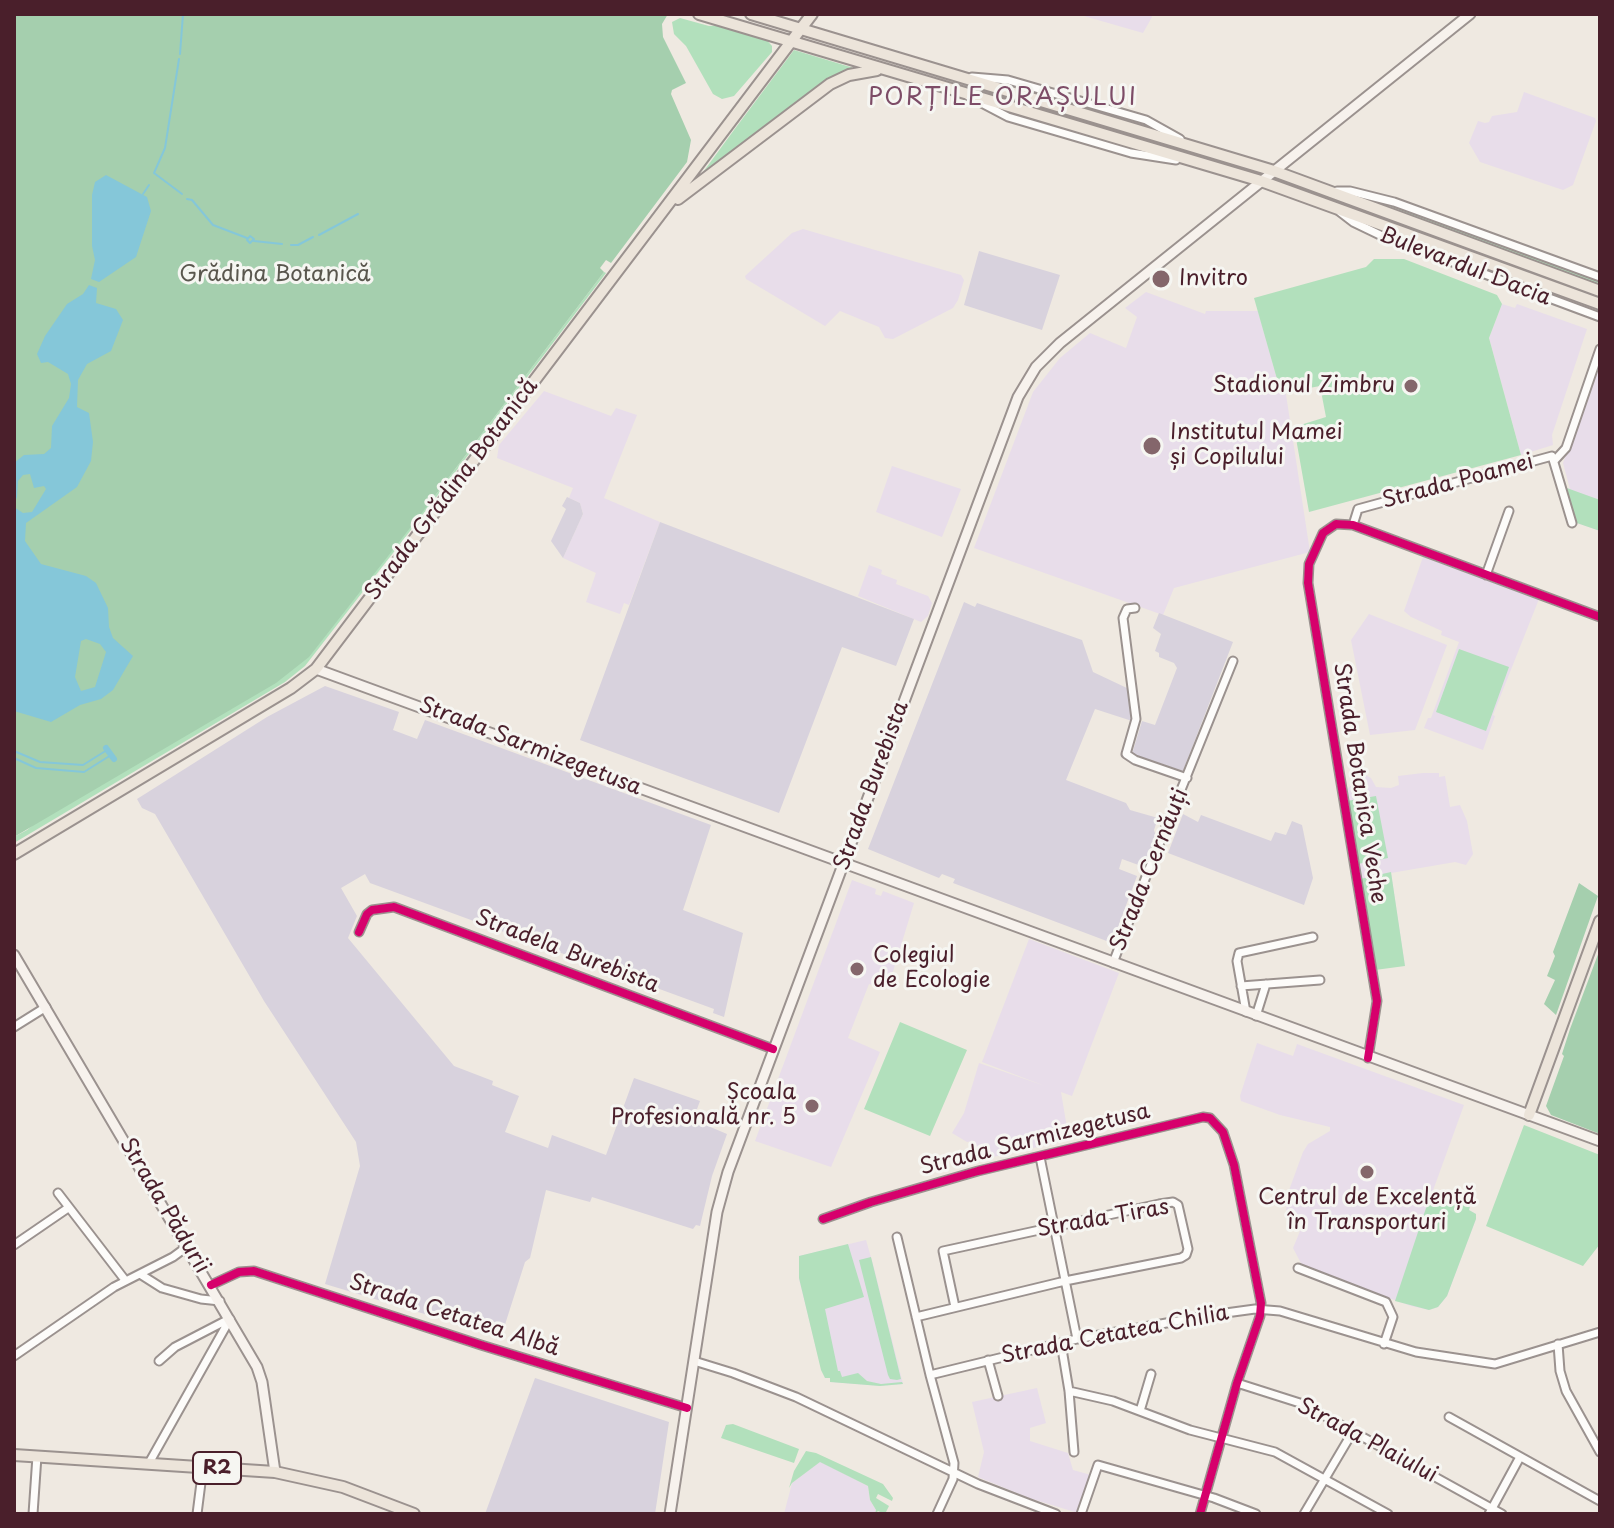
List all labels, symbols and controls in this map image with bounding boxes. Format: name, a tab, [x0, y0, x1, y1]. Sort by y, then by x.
district label: PORȚILE ORAȘULUI	[868, 84, 1138, 112]
street label: Bulevardul Dacia	[1375, 222, 1555, 312]
park label: Grădina Botanică	[179, 262, 371, 288]
place label: Invitro	[1179, 266, 1248, 292]
marker: Invitro	[1150, 268, 1172, 290]
place label: Stadionul Zimbru	[1213, 373, 1395, 399]
street label: Strada Grădina Botanică	[360, 374, 544, 606]
marker: Stadionul Zimbru	[1402, 377, 1420, 395]
place label: Institutul Mamei și Copilului	[1170, 420, 1343, 472]
marker: Institutul Mamei și Copilului	[1141, 435, 1163, 457]
street label: Strada Poamei	[1379, 449, 1537, 515]
street label: Strada Botanica Veche	[1327, 661, 1391, 905]
street label: Strada Sarmizegetusa	[415, 692, 645, 802]
street label: Strada Burebista	[829, 698, 915, 874]
street label: Strada Cernăuți	[1105, 785, 1195, 955]
street label: Stradela Burebista	[471, 905, 663, 999]
place label: Colegiul de Ecologie	[873, 943, 990, 994]
marker: Colegiul de Ecologie	[848, 960, 866, 978]
place label: Școala Profesională nr. 5	[611, 1080, 796, 1132]
marker: Școala Profesională nr. 5	[803, 1097, 821, 1115]
street label: Strada Sarmizegetusa	[917, 1099, 1153, 1181]
street label: Strada Pădurii	[113, 1133, 215, 1279]
marker: Centrul de Excelență în Transporturi	[1358, 1163, 1376, 1181]
place label: Centrul de Excelență în Transporturi	[1258, 1185, 1476, 1236]
street label: Strada Tiras	[1035, 1194, 1171, 1244]
street label: Strada Cetatea Albă	[346, 1270, 562, 1362]
street label: Strada Cetatea Chilia	[999, 1300, 1231, 1370]
street label: Strada Plaiului	[1292, 1393, 1442, 1489]
road number: R2	[193, 1452, 241, 1484]

